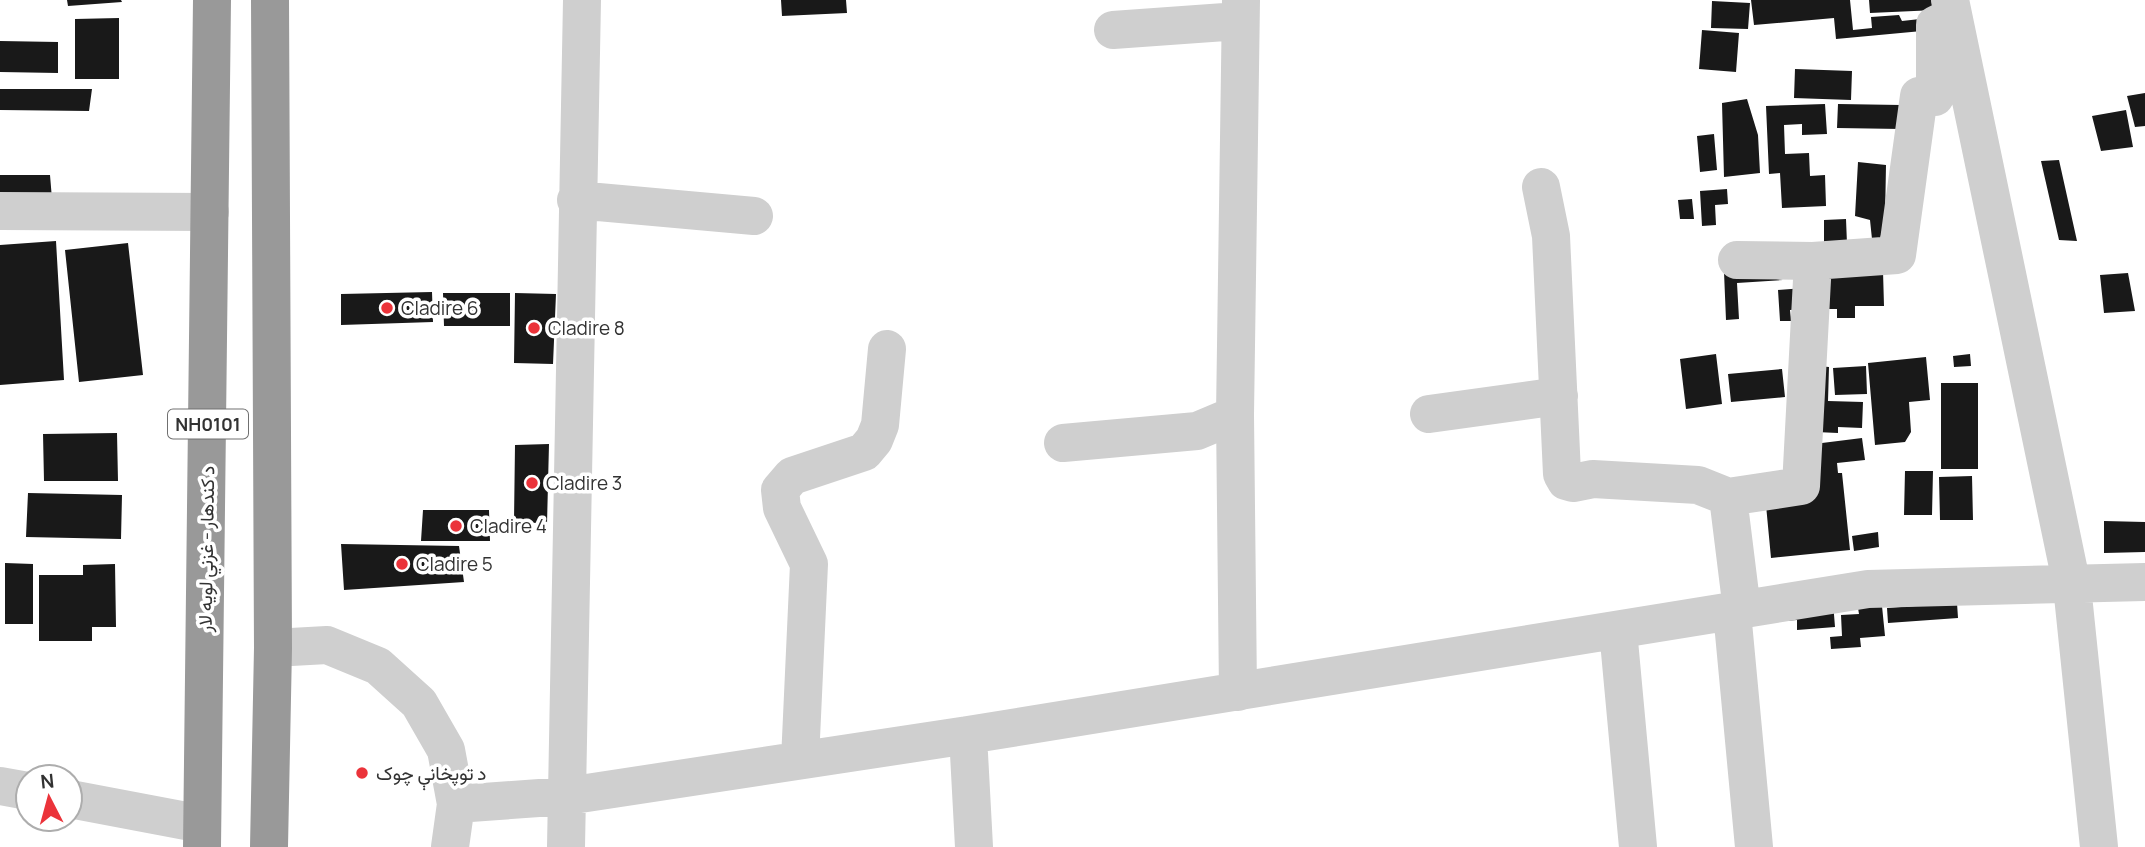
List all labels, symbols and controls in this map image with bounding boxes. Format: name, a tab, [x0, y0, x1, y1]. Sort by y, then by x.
place label: Cladire 6	[401, 295, 479, 321]
marker: Cladire 6	[379, 300, 395, 316]
place label: Cladire 8	[548, 315, 625, 341]
marker: Cladire 8	[526, 320, 542, 336]
road number: NH0101	[168, 410, 248, 438]
street label: د کندهار - غزني لويه لار	[192, 466, 223, 633]
place label: Cladire 3	[546, 470, 622, 496]
marker: Cladire 3	[524, 475, 540, 491]
place label: Cladire 4	[470, 513, 547, 539]
marker: Cladire 4	[448, 518, 464, 534]
place label: Cladire 5	[416, 551, 493, 577]
marker: Cladire 5	[394, 556, 410, 572]
place label: د توپخانې چوک	[376, 760, 486, 791]
north arrow	[14, 763, 84, 833]
marker: د توپخانې چوک	[354, 765, 370, 781]
text: N	[39, 767, 55, 795]

